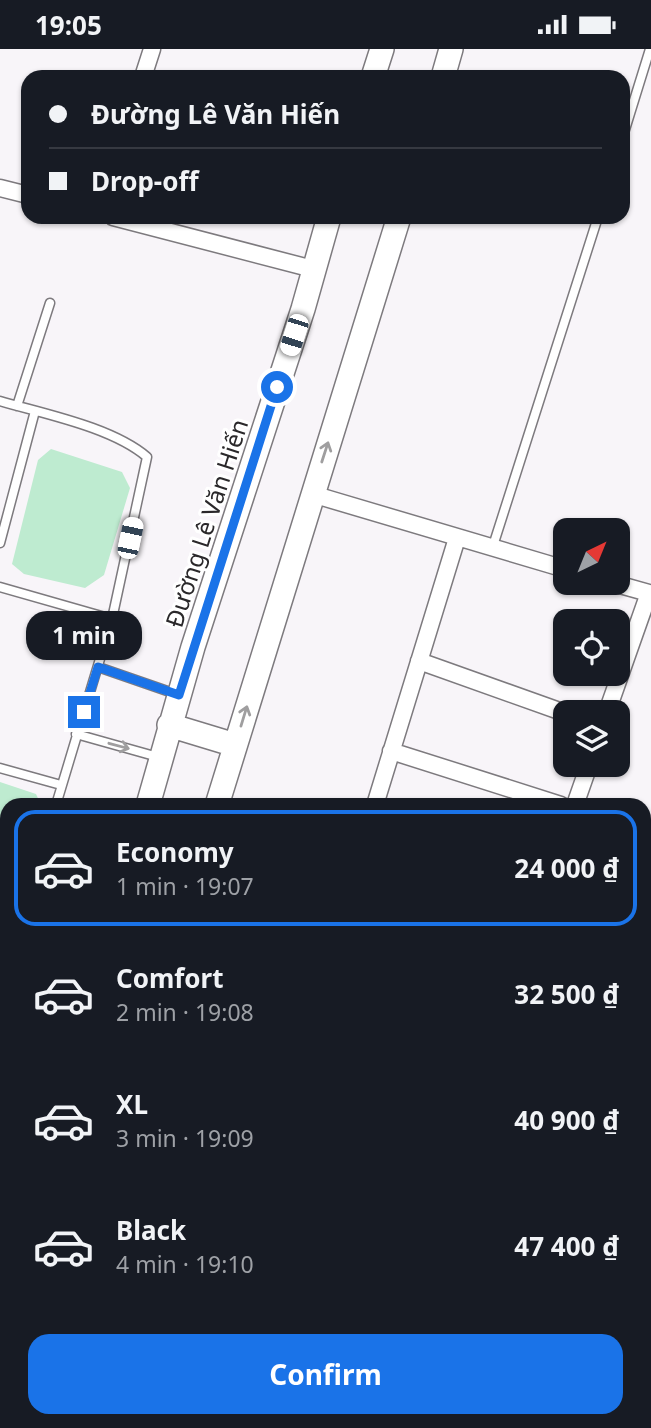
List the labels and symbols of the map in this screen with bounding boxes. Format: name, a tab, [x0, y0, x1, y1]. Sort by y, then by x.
car	[278, 312, 311, 358]
route start	[261, 371, 293, 403]
street label: Đường Lê Văn Hiến	[157, 414, 255, 632]
one-way arrow	[320, 441, 333, 463]
car	[116, 515, 145, 561]
north arrow	[553, 518, 630, 595]
callout: 1 min	[26, 611, 142, 659]
route end	[68, 696, 100, 728]
one-way arrow	[238, 706, 251, 728]
one-way arrow	[107, 740, 129, 753]

